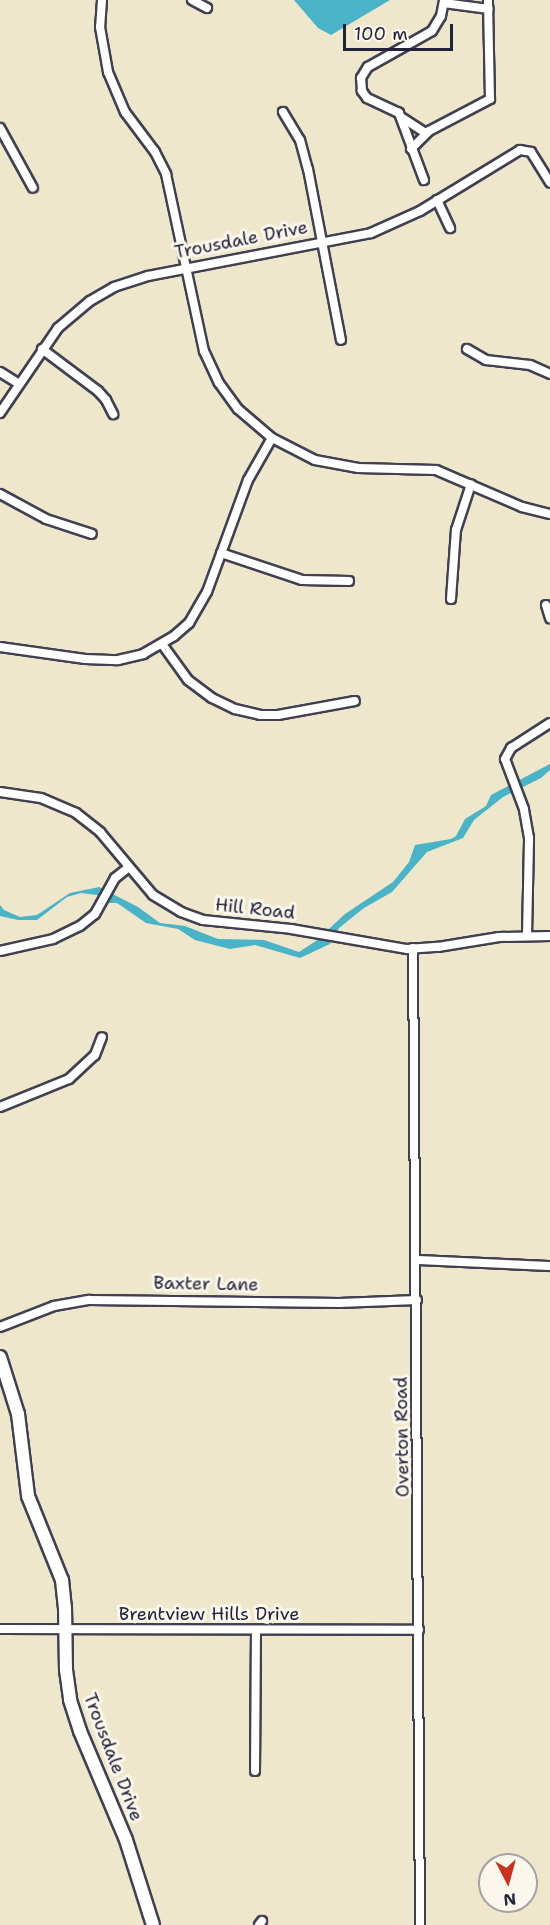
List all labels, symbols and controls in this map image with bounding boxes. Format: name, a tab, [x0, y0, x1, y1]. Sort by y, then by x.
scale bar	[346, 12, 456, 50]
text: 100 m	[354, 22, 408, 46]
street label: Trousdale Drive	[173, 217, 309, 263]
street label: Hill Road	[214, 894, 296, 924]
street label: Baxter Lane	[153, 1272, 259, 1296]
street label: Overton Road	[390, 1376, 414, 1498]
street label: Brentview Hills Drive	[119, 1603, 299, 1625]
street label: Trousdale Drive	[79, 1690, 147, 1824]
north arrow	[478, 1853, 538, 1913]
text: N	[502, 1888, 517, 1911]

